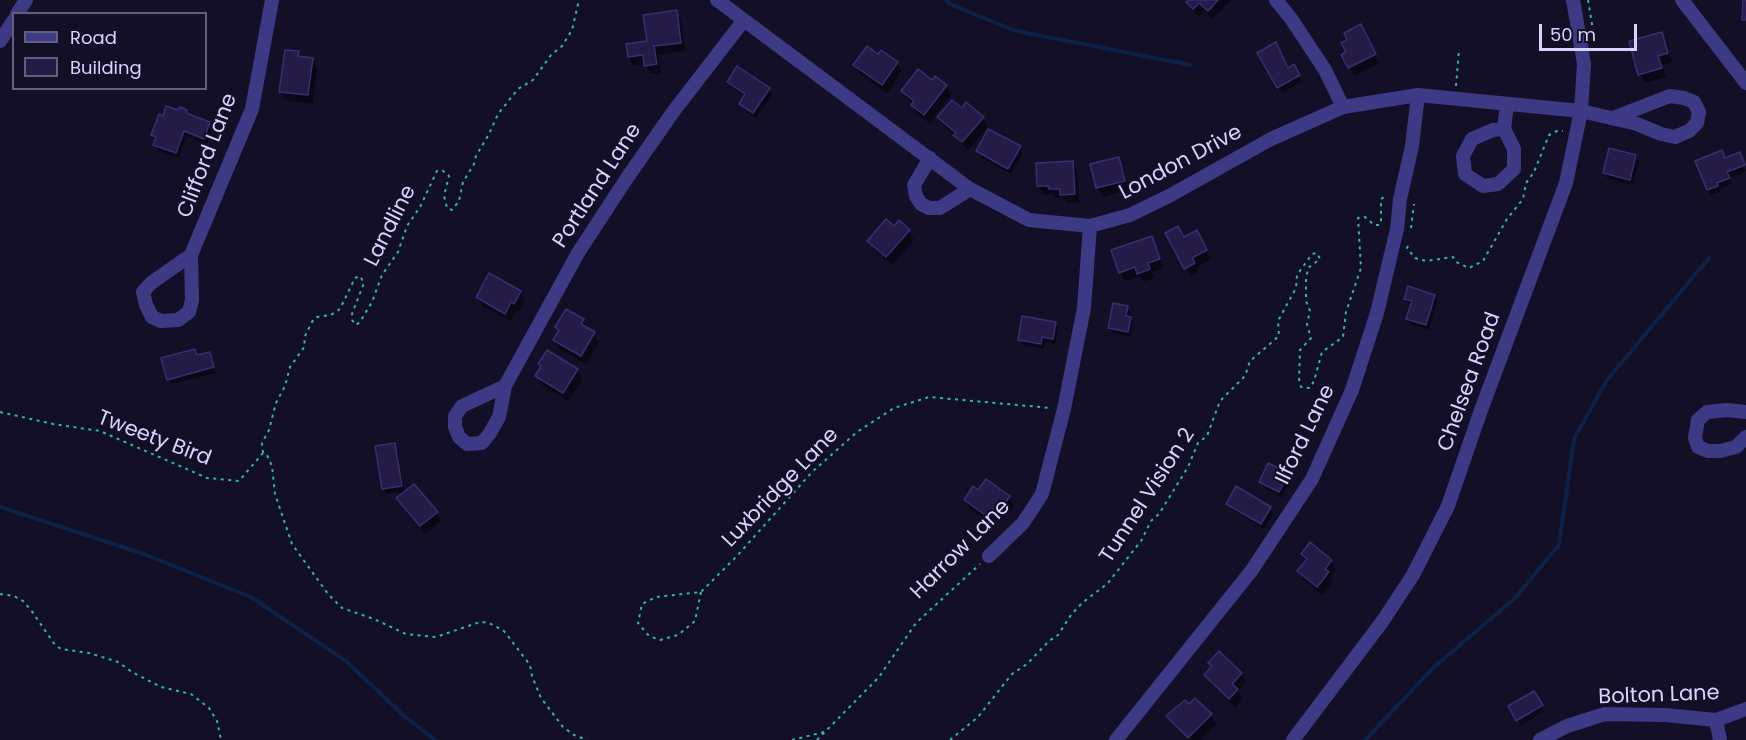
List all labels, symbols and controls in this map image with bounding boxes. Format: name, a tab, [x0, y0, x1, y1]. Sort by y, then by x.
legend	[12, 12, 207, 90]
scale bar	[1542, 12, 1640, 50]
text: 50 m	[1550, 22, 1596, 47]
text: Road	[70, 25, 117, 50]
text: Building	[70, 55, 142, 80]
street label: Clifford Lane	[173, 90, 243, 222]
street label: Portland Lane	[548, 119, 648, 253]
street label: London Drive	[1115, 120, 1247, 206]
street label: Landline	[360, 181, 422, 271]
street label: Chelsea Road	[1433, 309, 1507, 455]
street label: Ilford Lane	[1271, 381, 1341, 489]
street label: Tweety Bird	[94, 406, 214, 472]
street label: Luxbridge Lane	[718, 423, 844, 553]
street label: Tunnel Vision 2	[1095, 424, 1201, 568]
street label: Harrow Lane	[906, 495, 1016, 605]
street label: Bolton Lane	[1598, 681, 1720, 711]

